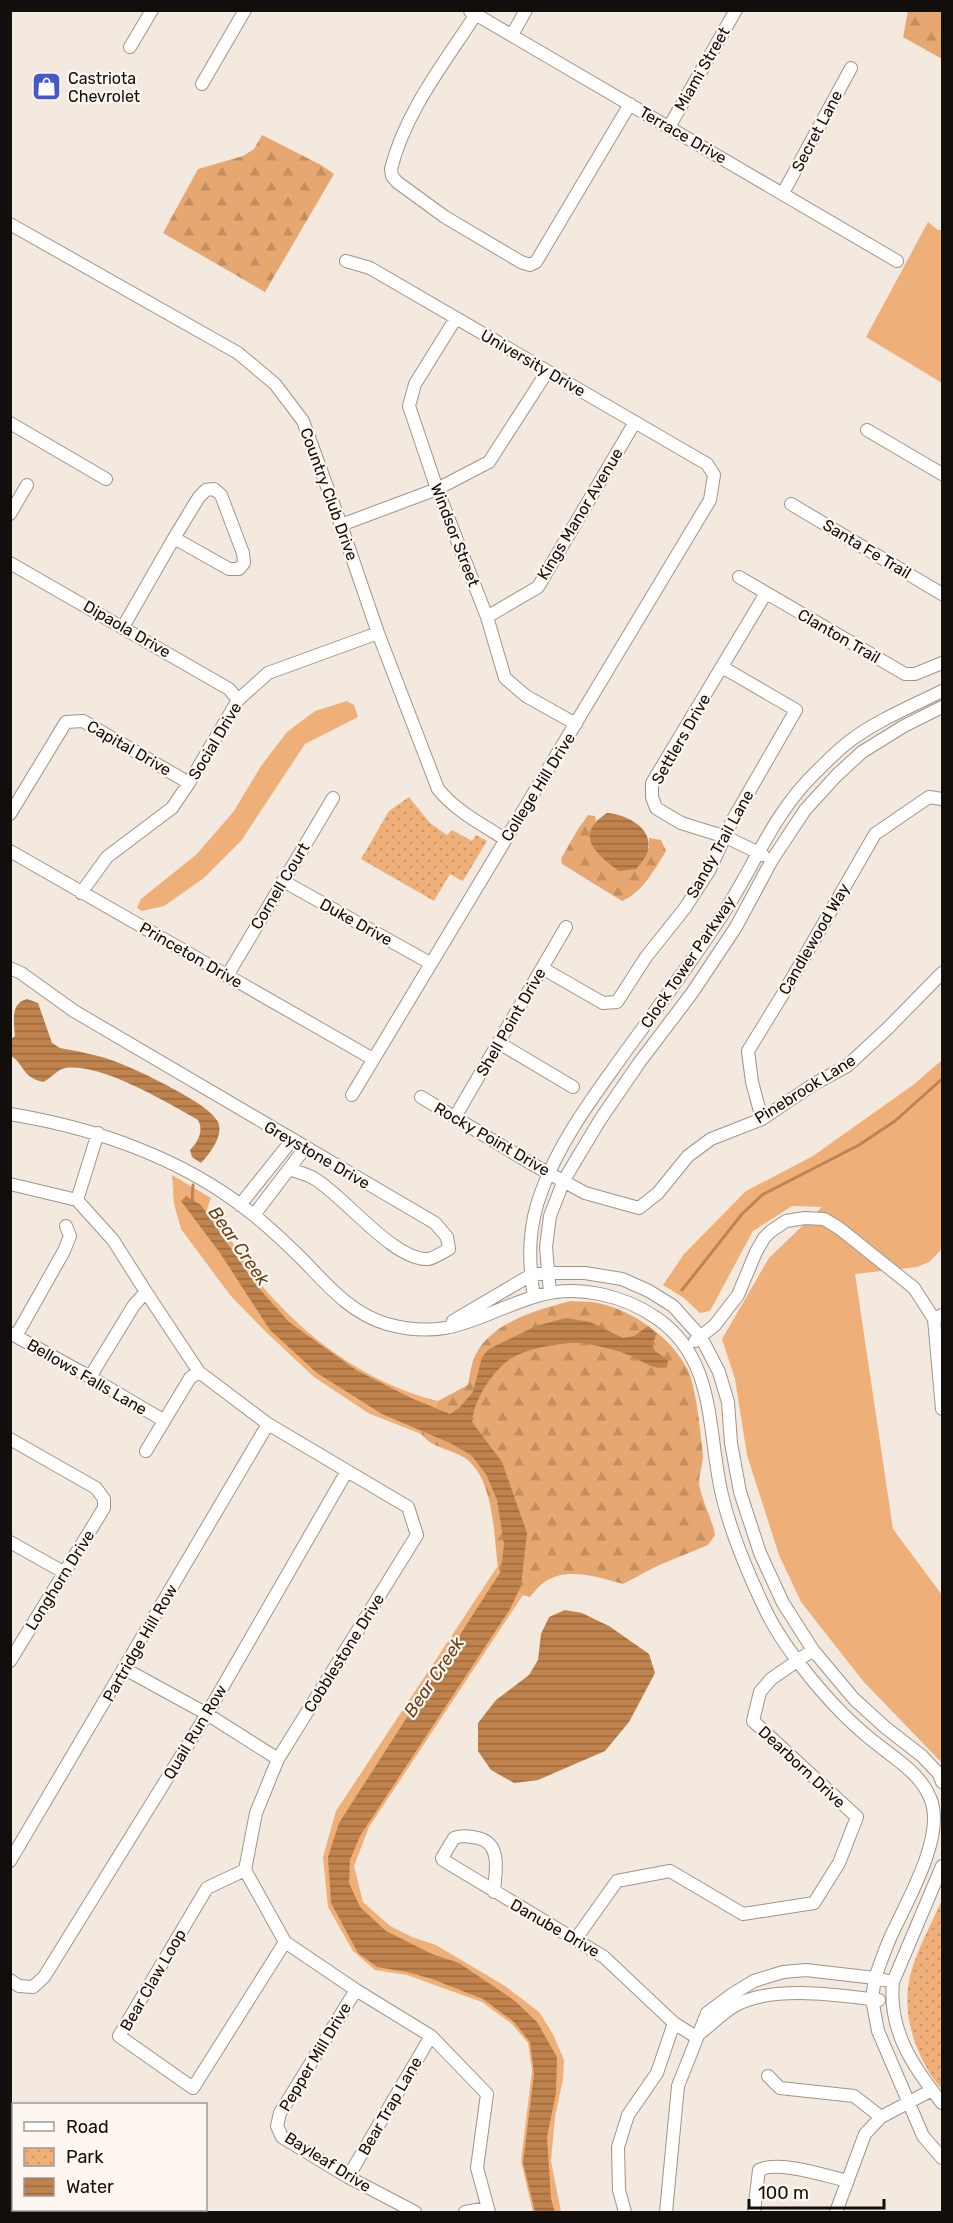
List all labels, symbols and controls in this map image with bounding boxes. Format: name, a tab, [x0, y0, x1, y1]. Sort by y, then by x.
street label: Miami Street	[670, 24, 734, 114]
place label: Castriota Chevrolet	[68, 69, 140, 106]
shop icon: Castriota Chevrolet	[31, 71, 63, 103]
street label: Secret Lane	[788, 87, 846, 175]
street label: Terrace Drive	[636, 102, 730, 168]
street label: University Drive	[477, 325, 589, 401]
street label: Country Club Drive	[296, 425, 362, 563]
street label: Kings Manor Avenue	[533, 445, 627, 583]
street label: Windsor Street	[427, 481, 483, 589]
street label: Santa Fe Trail	[819, 515, 915, 583]
street label: Dipaola Drive	[80, 596, 174, 662]
street label: Clanton Trail	[794, 605, 884, 667]
street label: Settlers Drive	[648, 691, 714, 787]
street label: Social Drive	[184, 699, 246, 783]
street label: Capital Drive	[83, 716, 175, 780]
street label: College Hill Drive	[497, 729, 579, 845]
street label: Sandy Trail Lane	[682, 787, 758, 901]
street label: Cornell Court	[247, 839, 313, 933]
street label: Candlewood Way	[774, 880, 854, 998]
street label: Clock Tower Parkway	[637, 892, 739, 1032]
street label: Duke Drive	[316, 894, 396, 950]
street label: Princeton Drive	[136, 918, 246, 992]
street label: Shell Point Drive	[472, 964, 550, 1080]
street label: Pinebrook Lane	[751, 1050, 859, 1128]
street label: Rocky Point Drive	[431, 1098, 553, 1180]
street label: Greystone Drive	[261, 1117, 373, 1193]
water label: Bear Creek	[204, 1202, 275, 1290]
street label: Bellows Falls Lane	[24, 1335, 150, 1419]
street label: Longhorn Drive	[22, 1526, 98, 1634]
street label: Partridge Hill Row	[99, 1581, 181, 1705]
street label: Cobblestone Drive	[300, 1590, 388, 1716]
water label: Bear Creek	[399, 1632, 469, 1721]
street label: Quail Run Row	[159, 1681, 231, 1783]
street label: Dearborn Drive	[755, 1722, 849, 1812]
street label: Danube Drive	[507, 1895, 603, 1961]
street label: Bear Claw Loop	[116, 1926, 190, 2034]
street label: Pepper Mill Drive	[275, 1999, 355, 2115]
street label: Bear Trap Lane	[354, 2053, 426, 2159]
legend	[12, 2103, 207, 2211]
text: Road	[66, 2116, 109, 2138]
street label: Bayleaf Drive	[281, 2128, 375, 2196]
text: Park	[66, 2146, 104, 2168]
scale bar	[749, 2172, 884, 2210]
text: Water	[66, 2176, 114, 2198]
text: 100 m	[758, 2182, 809, 2204]

